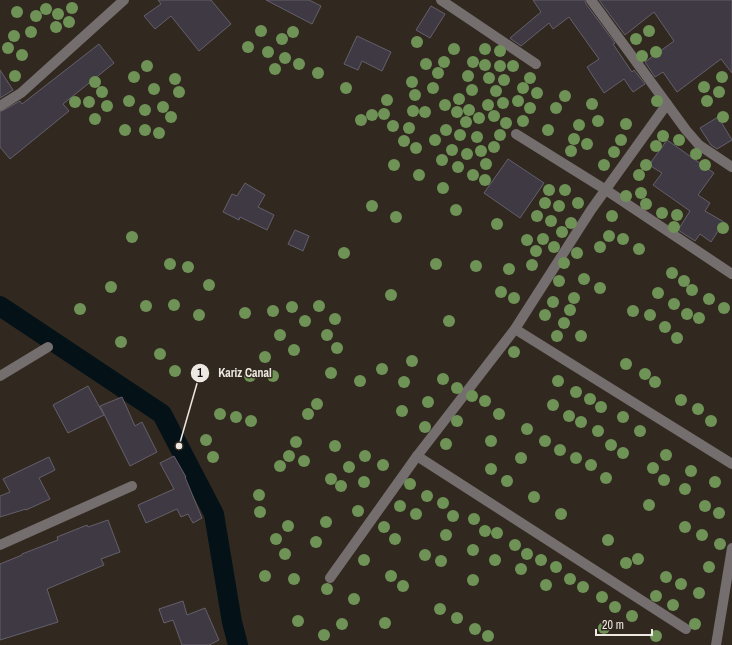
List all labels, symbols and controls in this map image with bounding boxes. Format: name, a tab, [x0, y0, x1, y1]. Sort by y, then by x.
callout: Kariz Canal	[190, 361, 279, 385]
text: 1	[197, 365, 203, 381]
text: Kariz Canal	[218, 365, 272, 381]
scale bar	[596, 611, 652, 637]
text: 20 m	[602, 617, 624, 633]

